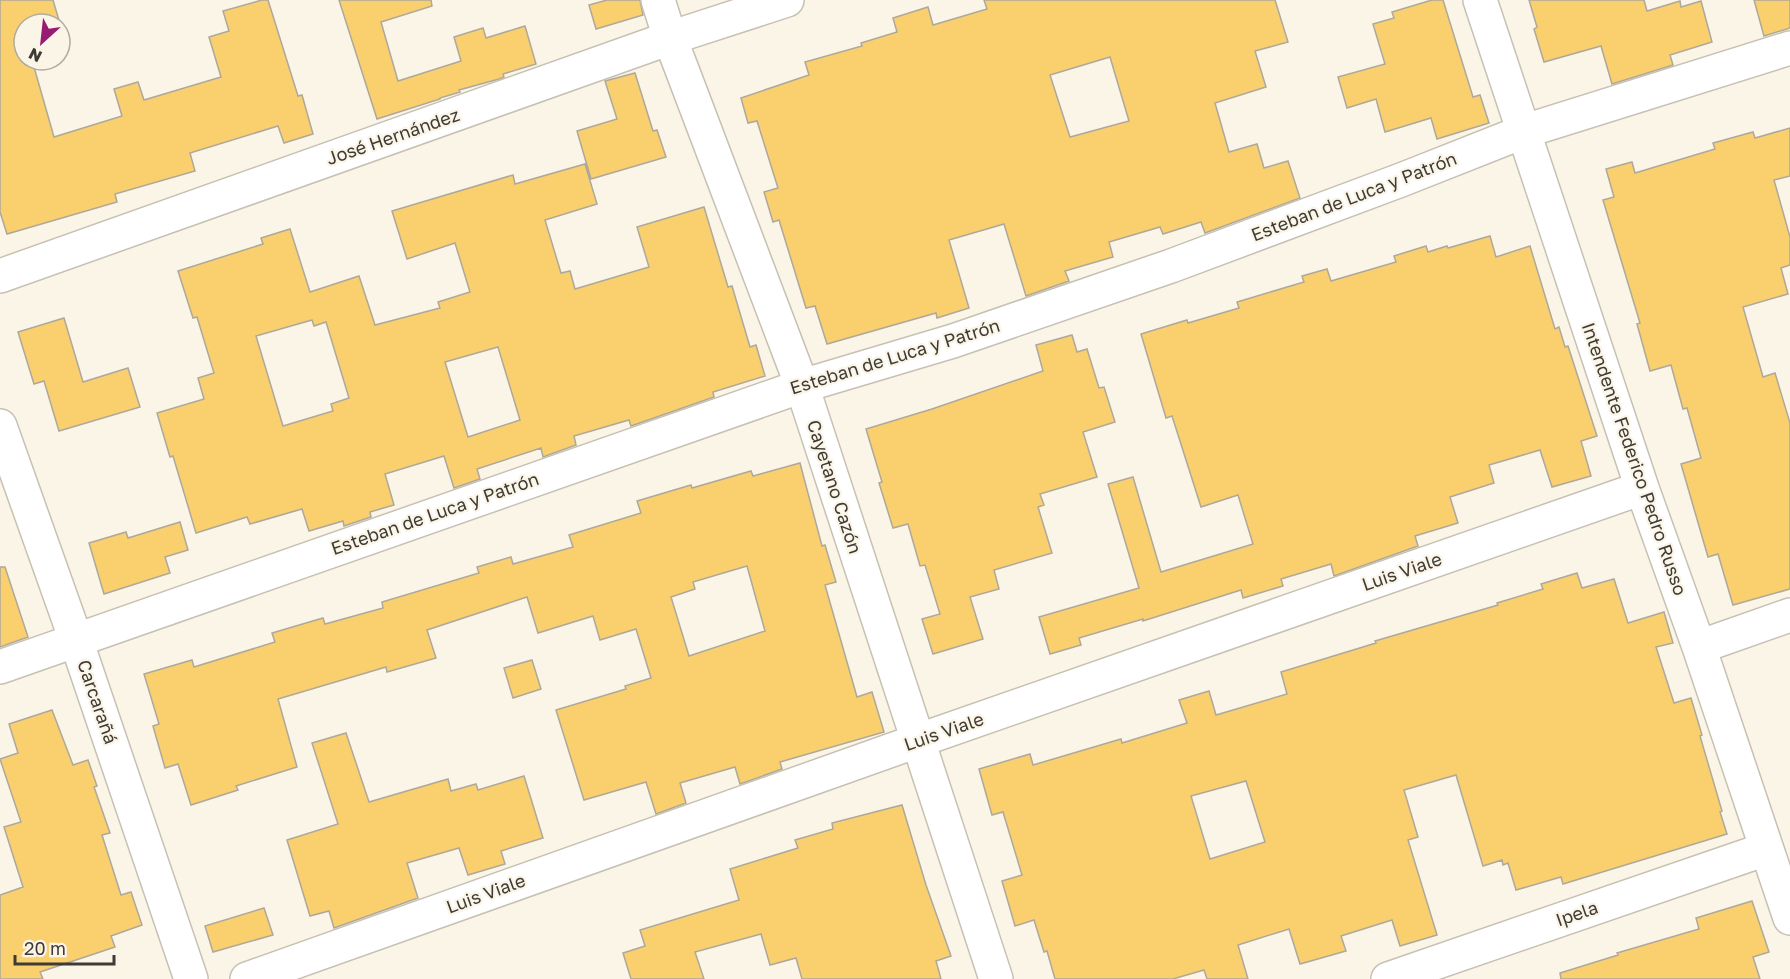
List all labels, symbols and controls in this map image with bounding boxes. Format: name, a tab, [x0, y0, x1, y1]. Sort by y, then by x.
north arrow	[12, 12, 72, 72]
text: N	[25, 44, 45, 67]
street label: José Hernández	[323, 103, 462, 169]
street label: Esteban de Luca y Patrón	[1248, 147, 1460, 245]
street label: Esteban de Luca y Patrón	[787, 314, 1002, 398]
street label: Intendente Federico Pedro Russo	[1578, 319, 1692, 598]
street label: Cayetano Cazón	[803, 417, 867, 556]
street label: Esteban de Luca y Patrón	[328, 467, 541, 559]
street label: Luis Viale	[1359, 547, 1444, 595]
street label: Carcarañá	[73, 657, 123, 747]
street label: Luis Viale	[901, 707, 986, 755]
street label: Luis Viale	[443, 869, 528, 918]
street label: Ipela	[1553, 896, 1601, 930]
scale bar	[15, 928, 114, 966]
text: 20 m	[24, 937, 66, 959]

